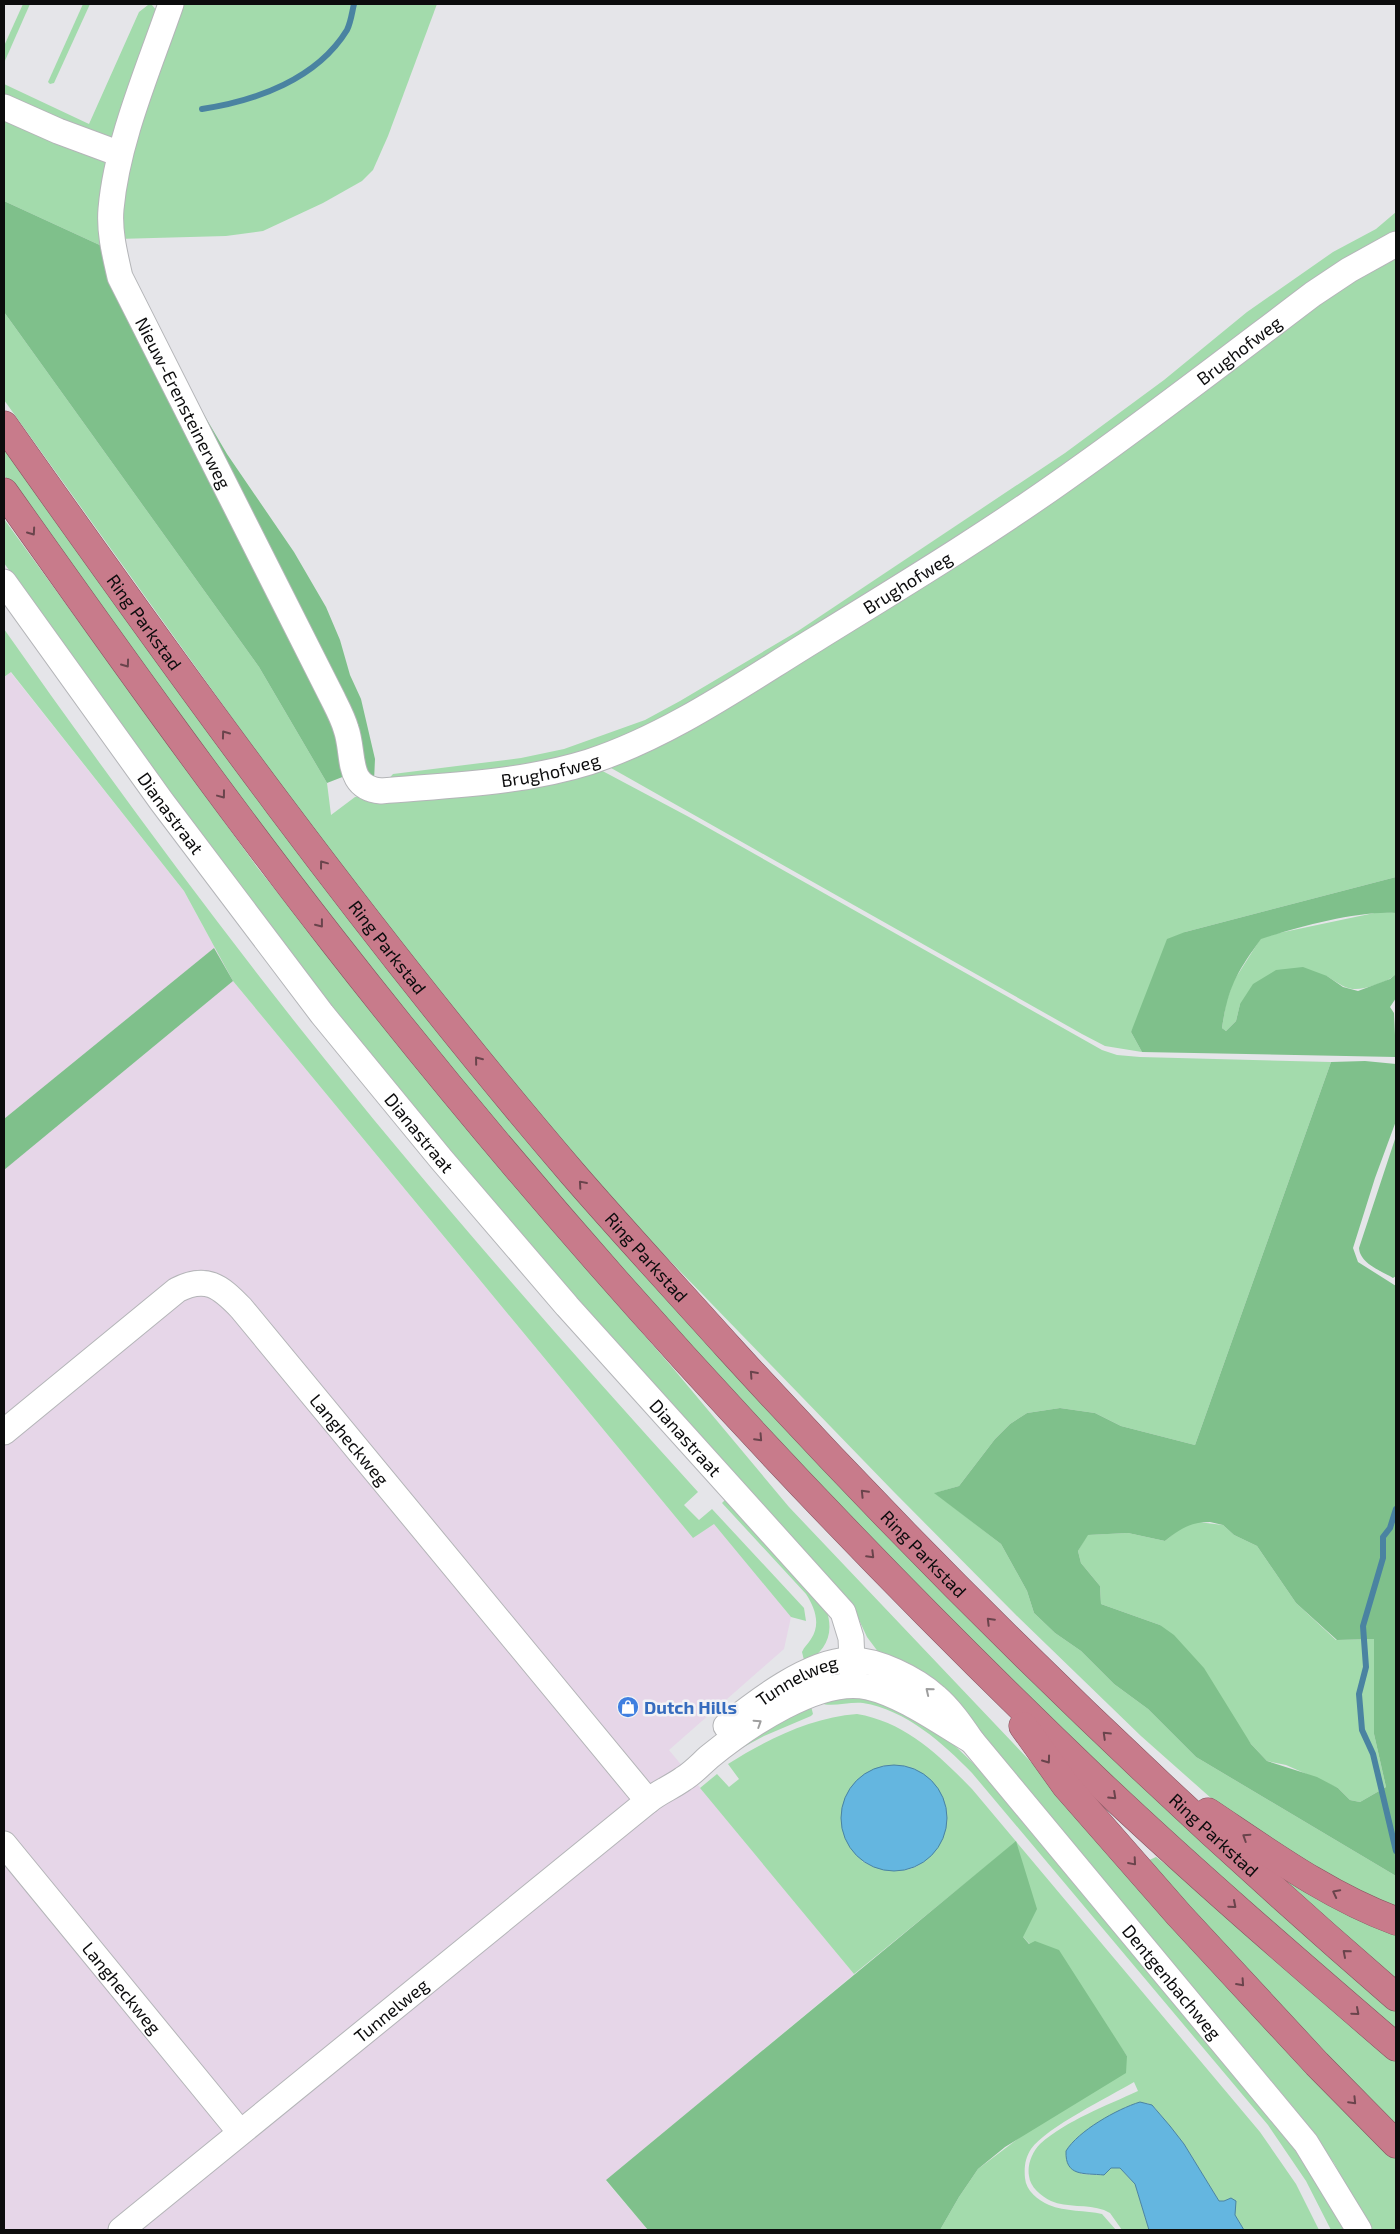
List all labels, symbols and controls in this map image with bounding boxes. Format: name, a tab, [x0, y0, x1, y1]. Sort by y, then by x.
street label: Brughofweg	[1192, 311, 1286, 389]
street label: Nieuw-Erensteinerweg	[131, 313, 236, 492]
one-way arrow	[26, 526, 35, 535]
street label: Brughofweg	[859, 546, 956, 618]
street label: Ring Parkstad	[103, 570, 187, 674]
one-way arrow	[120, 658, 129, 668]
one-way arrow	[222, 730, 231, 740]
street label: Brughofweg	[499, 748, 603, 791]
street label: Dianastraat	[133, 768, 208, 859]
one-way arrow	[216, 789, 224, 798]
one-way arrow	[320, 861, 328, 870]
street label: Ring Parkstad	[344, 896, 431, 998]
one-way arrow	[315, 919, 324, 928]
one-way arrow	[475, 1056, 484, 1065]
street label: Dianastraat	[380, 1088, 459, 1177]
one-way arrow	[579, 1181, 588, 1190]
street label: Ring Parkstad	[601, 1208, 693, 1306]
one-way arrow	[750, 1370, 759, 1379]
street label: Langheckweg	[305, 1389, 394, 1490]
street label: Dianastraat	[645, 1394, 726, 1481]
one-way arrow	[753, 1432, 762, 1441]
one-way arrow	[860, 1490, 869, 1499]
street label: Ring Parkstad	[876, 1506, 971, 1602]
one-way arrow	[865, 1549, 874, 1558]
one-way arrow	[986, 1618, 995, 1627]
street label: Tunnelweg	[752, 1651, 840, 1710]
one-way arrow	[925, 1688, 935, 1697]
shop icon: Dutch Hills	[616, 1695, 640, 1719]
place label: Dutch Hills	[644, 1696, 737, 1718]
one-way arrow	[753, 1720, 762, 1729]
one-way arrow	[1103, 1732, 1112, 1741]
one-way arrow	[1042, 1754, 1050, 1763]
street label: Ring Parkstad	[1165, 1788, 1263, 1881]
one-way arrow	[1107, 1790, 1116, 1799]
one-way arrow	[1242, 1834, 1251, 1843]
one-way arrow	[1127, 1856, 1136, 1865]
one-way arrow	[1333, 1889, 1342, 1899]
one-way arrow	[1227, 1900, 1236, 1909]
street label: Dentgenbachweg	[1118, 1920, 1226, 2044]
street label: Langheckweg	[78, 1937, 166, 2038]
one-way arrow	[1343, 1951, 1352, 1959]
street label: Tunnelweg	[349, 1974, 432, 2047]
one-way arrow	[1235, 1977, 1244, 1986]
one-way arrow	[1350, 2006, 1359, 2015]
one-way arrow	[1347, 2095, 1356, 2104]

